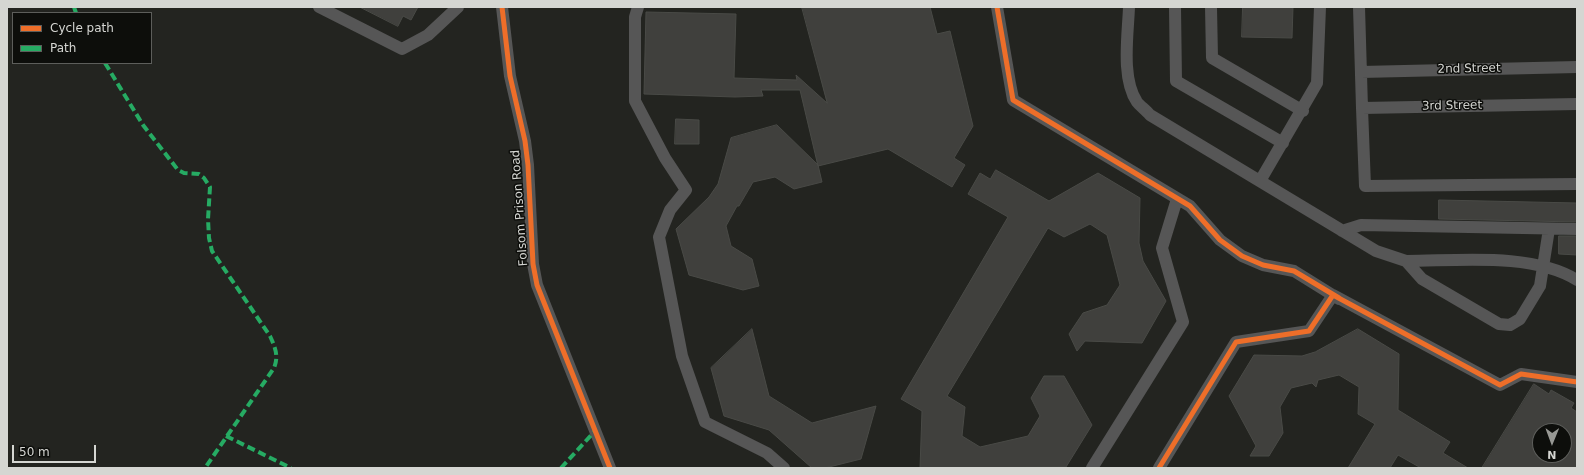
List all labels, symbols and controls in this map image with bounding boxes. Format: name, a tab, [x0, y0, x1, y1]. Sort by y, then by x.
legend	[12, 12, 152, 64]
text: Cycle path	[50, 21, 114, 35]
text: Path	[50, 41, 76, 55]
street label: 2nd Street	[1437, 61, 1501, 77]
street label: 3rd Street	[1422, 98, 1482, 114]
street label: Folsom Prison Road	[509, 149, 531, 267]
north arrow	[1532, 423, 1572, 463]
scale bar	[14, 437, 98, 463]
text: 50 m	[19, 445, 50, 459]
text: N	[1547, 448, 1557, 461]

